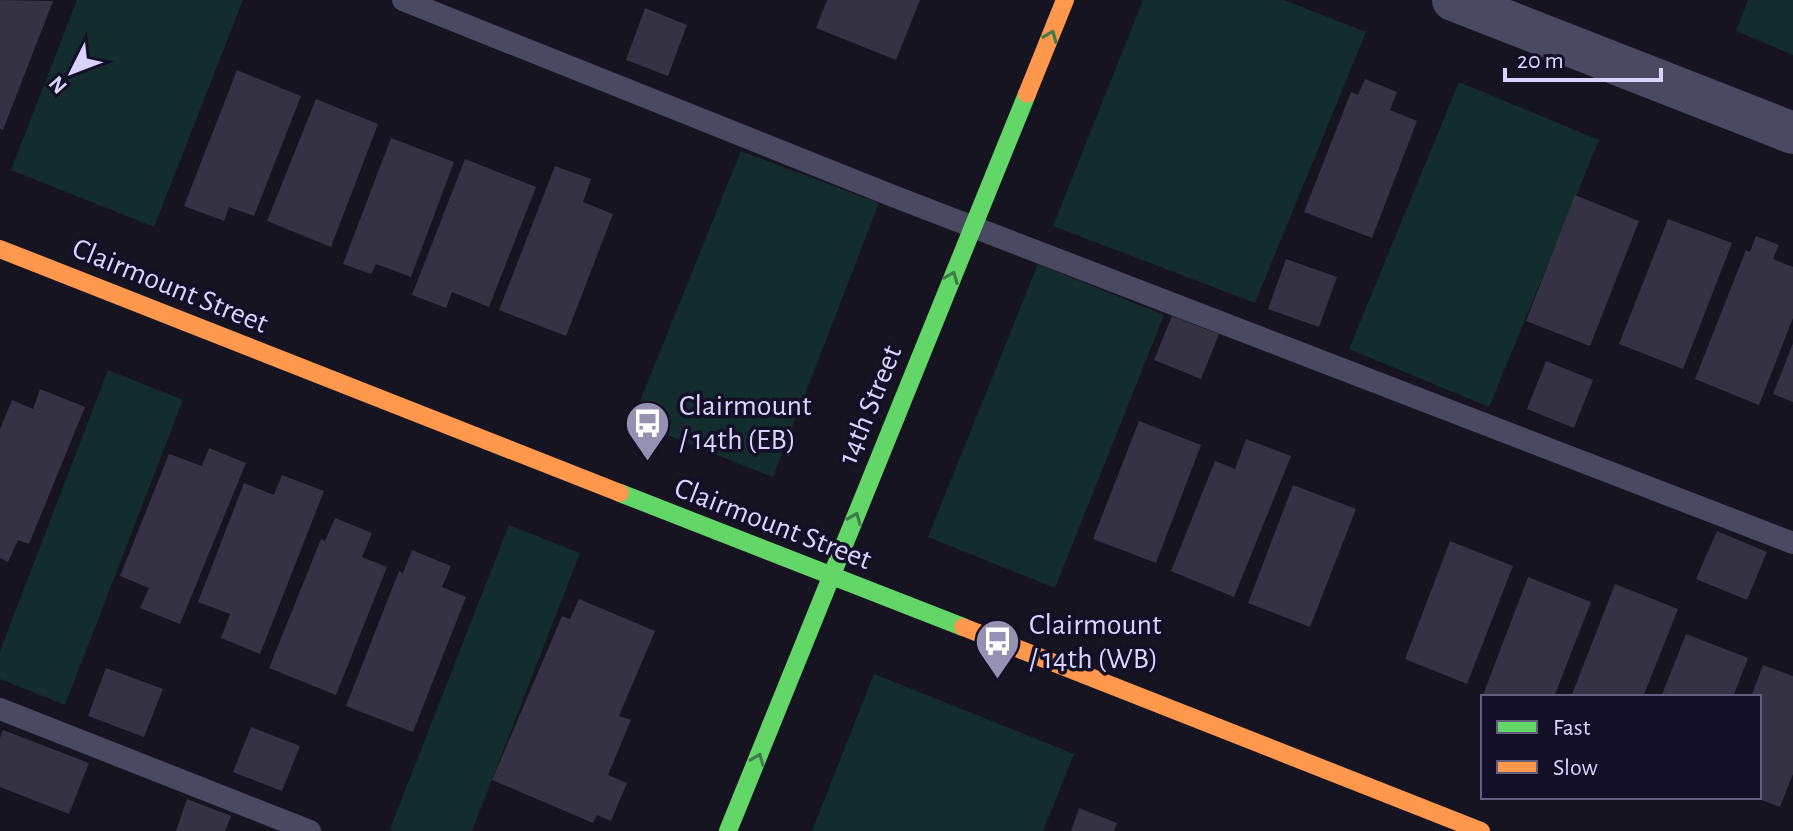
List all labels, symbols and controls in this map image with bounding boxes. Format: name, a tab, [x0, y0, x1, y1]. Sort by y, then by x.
one-way arrow	[1041, 30, 1057, 44]
north arrow	[32, 32, 112, 112]
scale bar	[1505, 32, 1661, 82]
text: 20 m	[1517, 49, 1564, 73]
text: N	[45, 72, 71, 98]
street label: Clairmount Street	[68, 233, 273, 339]
one-way arrow	[942, 270, 959, 284]
street label: 14th Street	[833, 341, 908, 469]
place label: Clairmount / 14th (EB)	[679, 391, 812, 455]
bus stop icon: Clairmount / 14th (EB)	[624, 399, 672, 462]
street label: Clairmount Street	[670, 473, 876, 575]
one-way arrow	[845, 512, 862, 526]
place label: Clairmount / 14th (WB)	[1029, 610, 1162, 674]
bus stop icon: Clairmount / 14th (WB)	[974, 618, 1022, 681]
legend	[1481, 695, 1761, 799]
text: Fast	[1553, 716, 1591, 740]
one-way arrow	[748, 753, 764, 767]
text: Slow	[1553, 756, 1598, 780]

